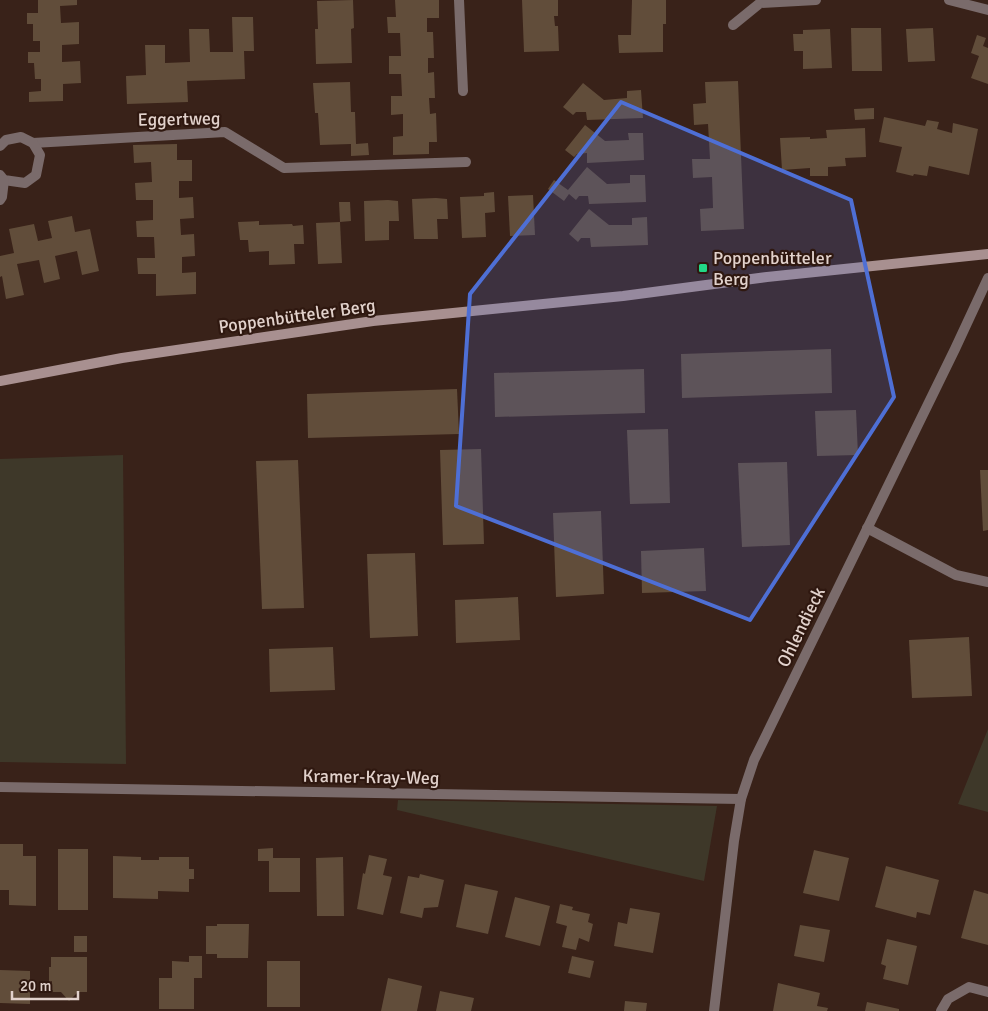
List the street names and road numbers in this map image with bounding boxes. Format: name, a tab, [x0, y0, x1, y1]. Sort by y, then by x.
street label: Eggertweg	[137, 107, 221, 131]
street label: Poppenbütteler Berg	[217, 294, 377, 338]
street label: Ohlendieck	[772, 583, 830, 671]
street label: Kramer-Kray-Weg	[303, 765, 439, 789]

